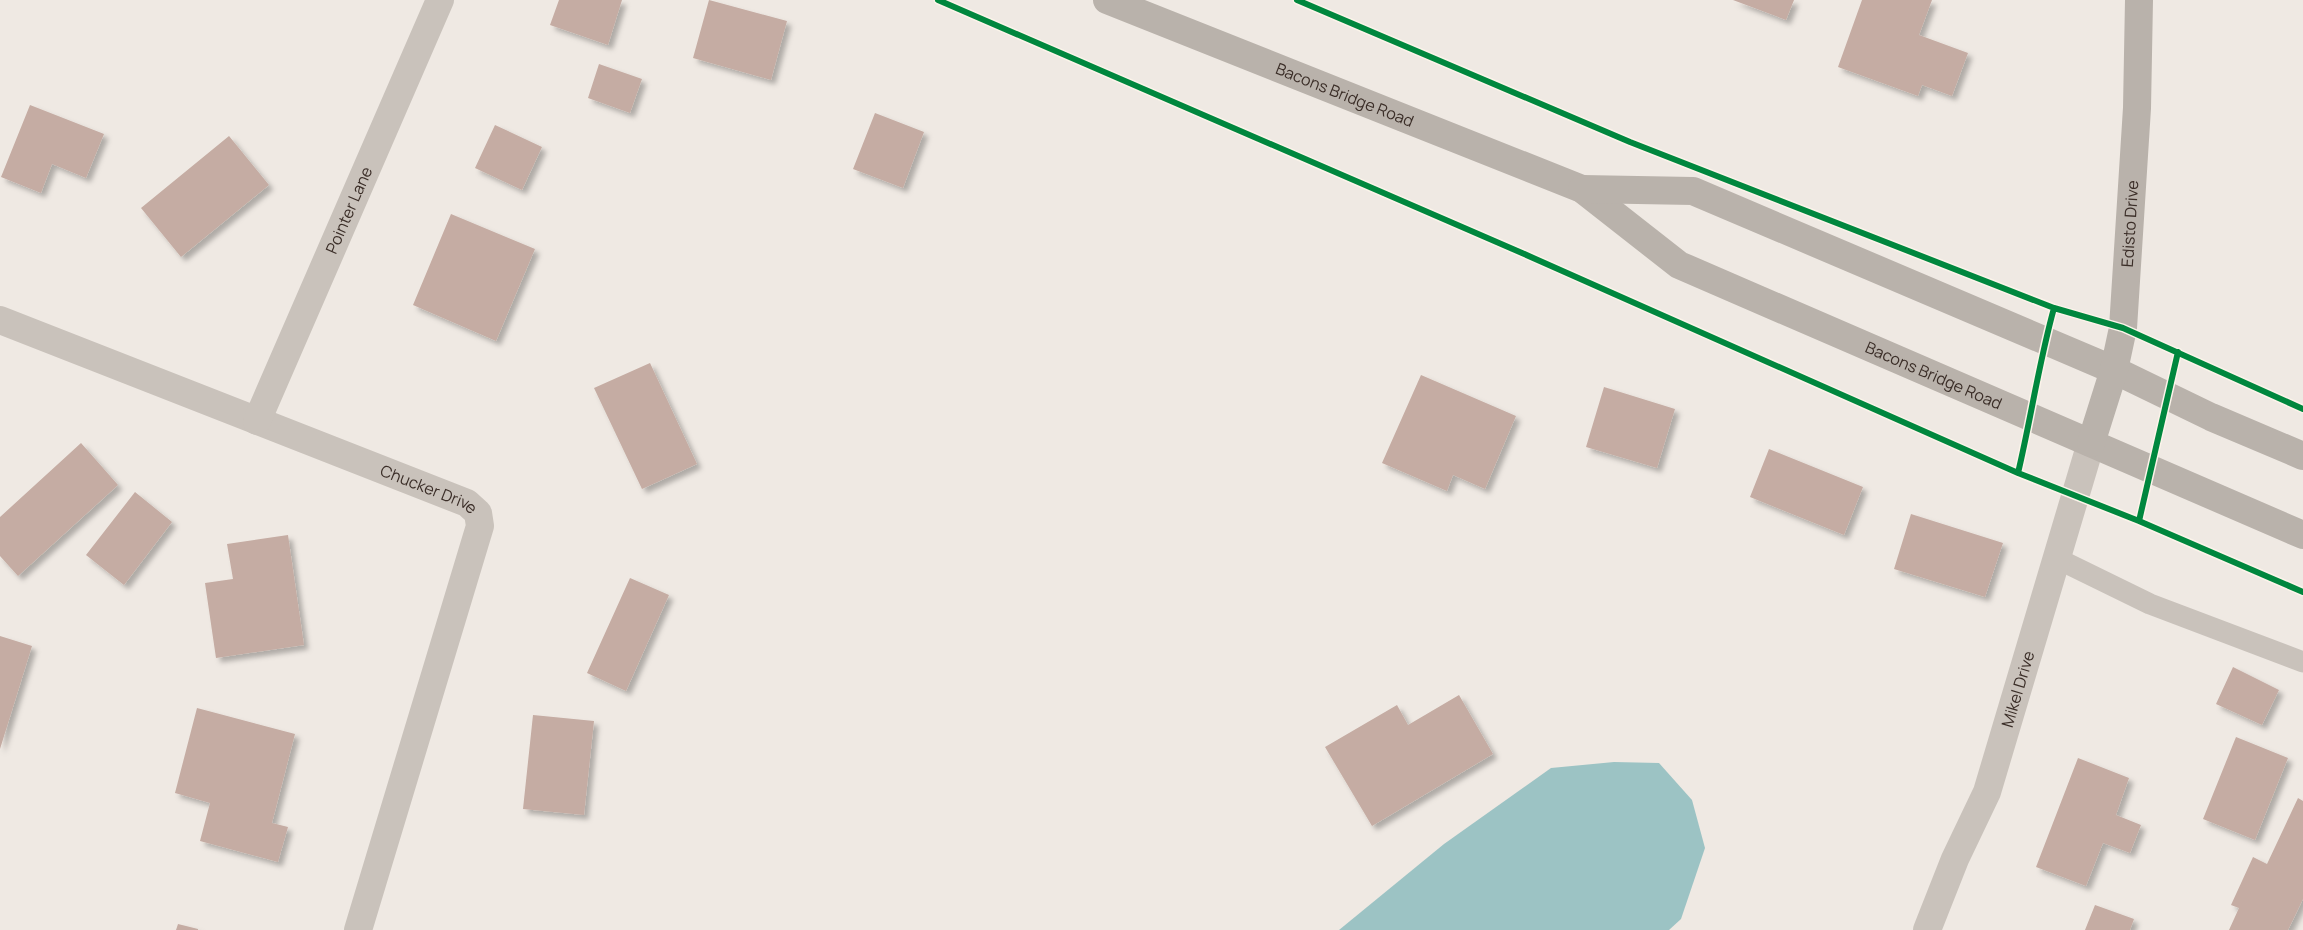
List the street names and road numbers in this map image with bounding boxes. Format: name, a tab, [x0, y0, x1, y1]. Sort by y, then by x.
street label: Bacons Bridge Road	[1273, 57, 1417, 132]
street label: Pointer Lane	[320, 163, 377, 257]
street label: Edisto Drive	[2116, 180, 2143, 268]
street label: Bacons Bridge Road	[1862, 336, 2005, 414]
street label: Chucker Drive	[377, 459, 482, 518]
street label: Mikel Drive	[1996, 648, 2039, 730]

